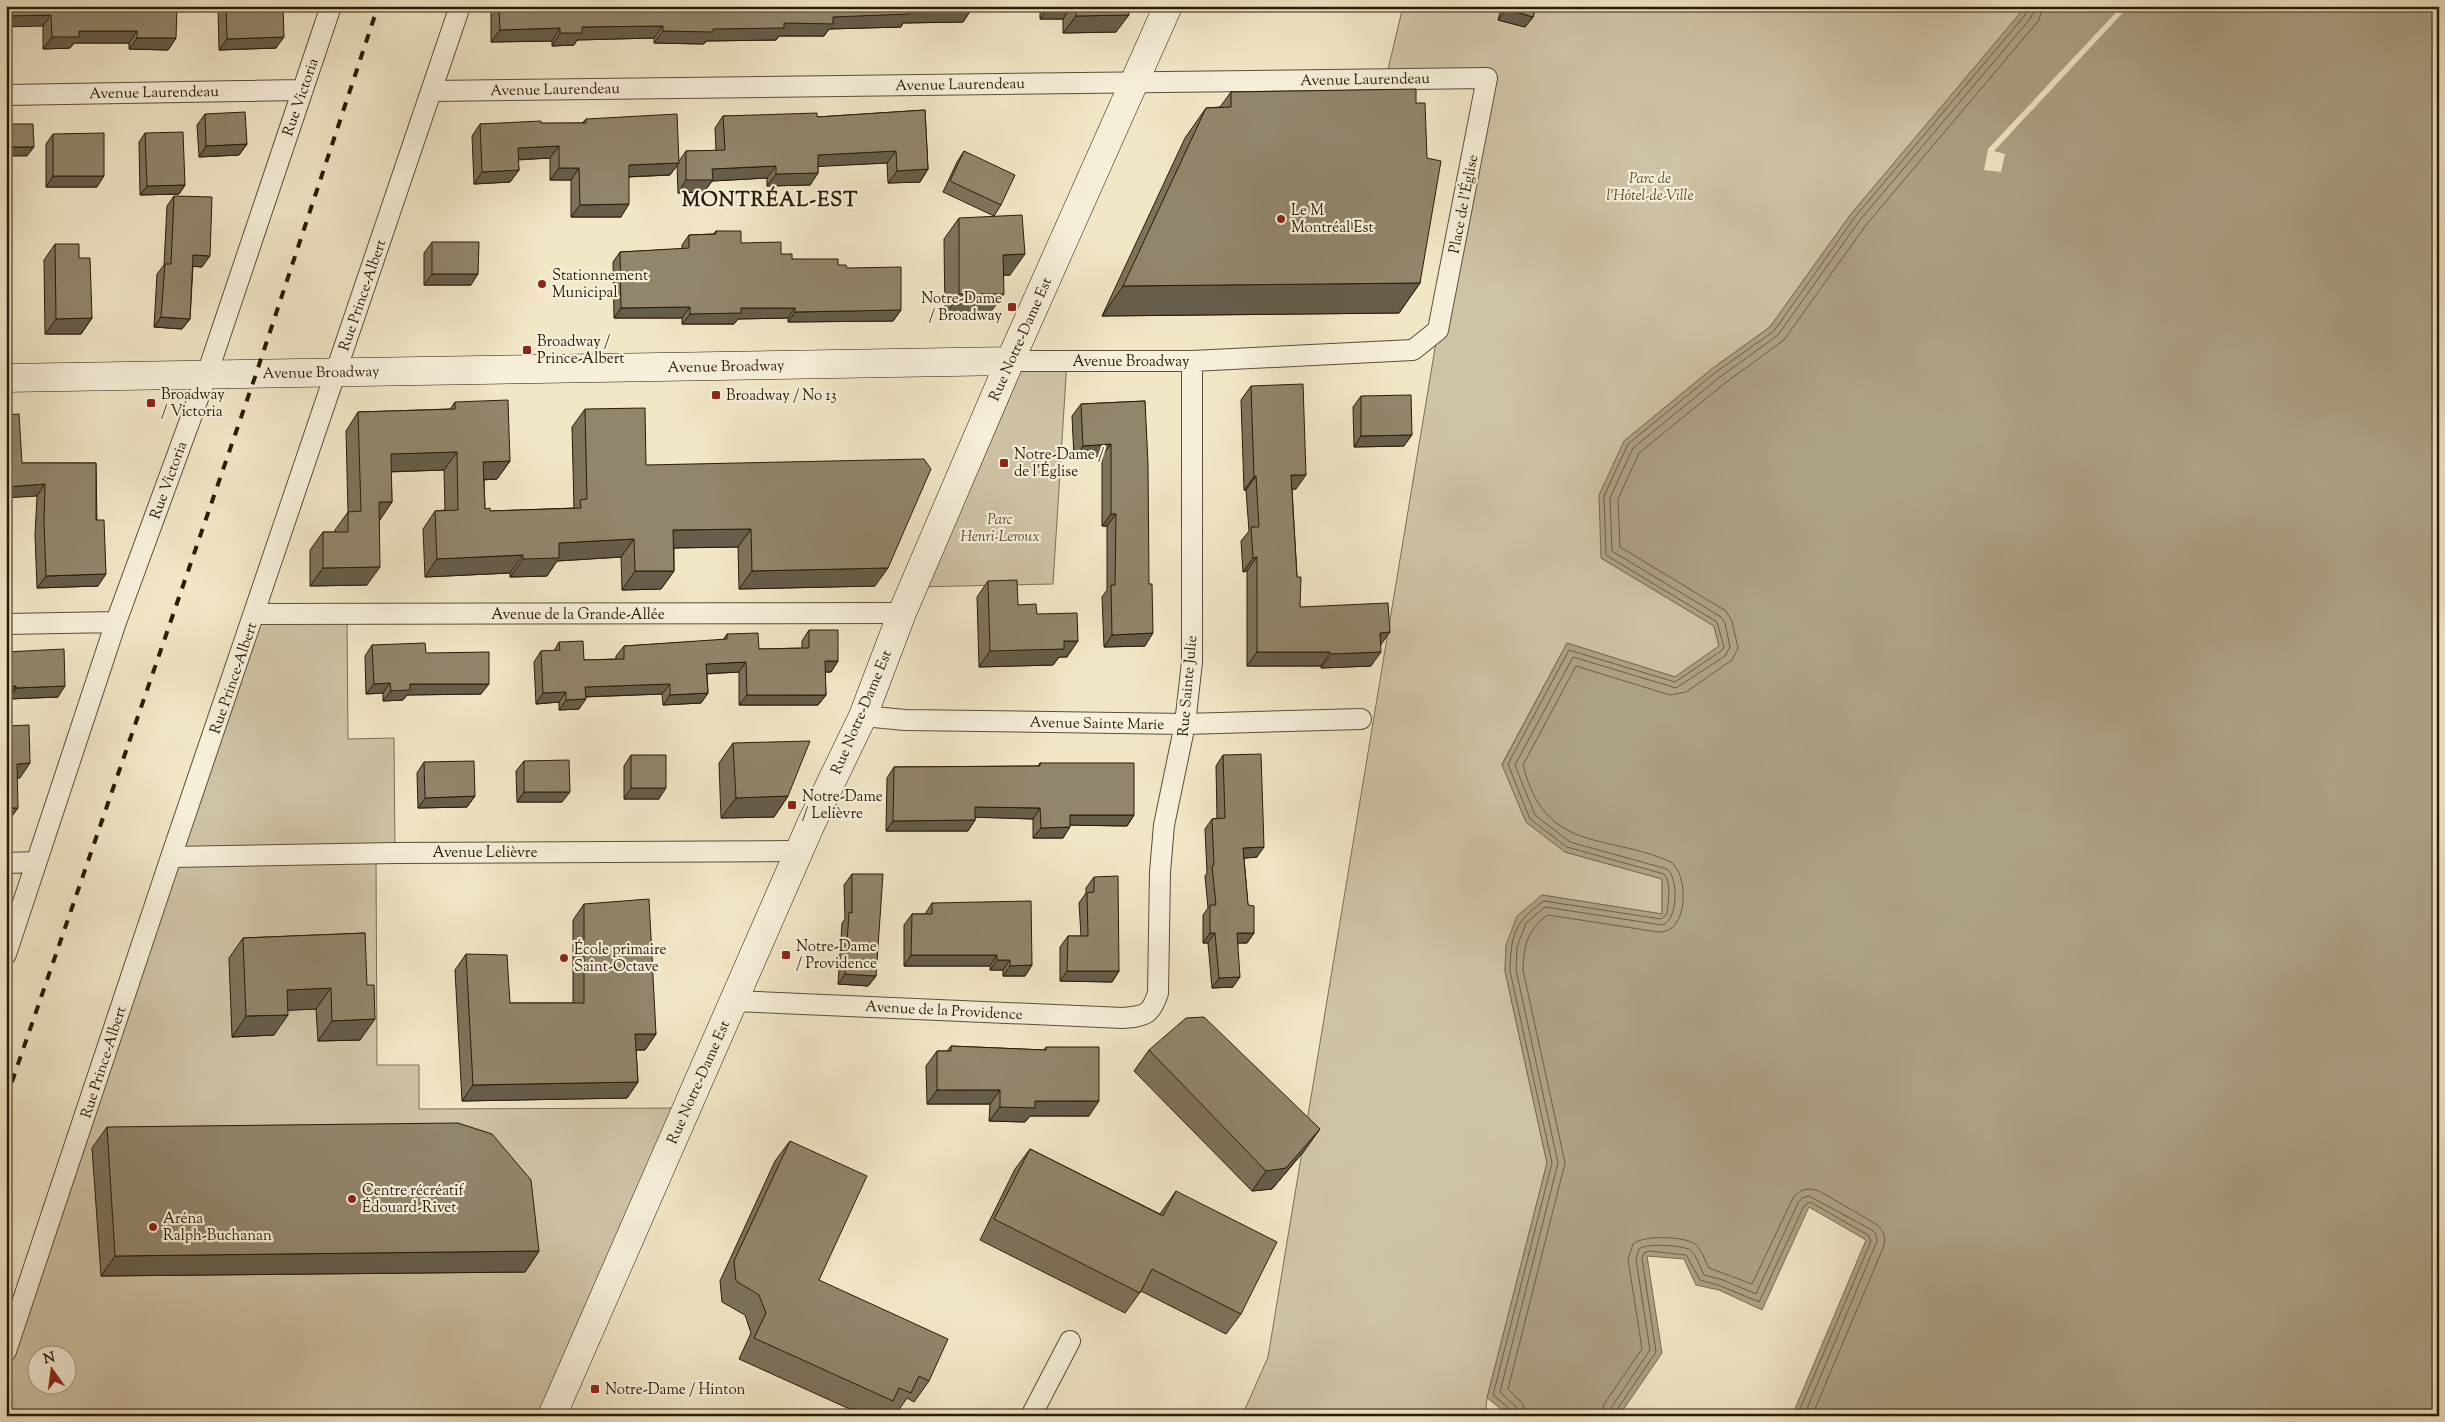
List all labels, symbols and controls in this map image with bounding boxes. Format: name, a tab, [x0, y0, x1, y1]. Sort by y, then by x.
street label: Rue Victoria	[278, 56, 325, 139]
street label: Avenue Laurendeau	[1300, 69, 1430, 92]
street label: Avenue Laurendeau	[895, 74, 1025, 97]
street label: Avenue Laurendeau	[490, 79, 620, 102]
street label: Avenue Laurendeau	[89, 82, 219, 105]
street label: Place de l'Église	[1444, 153, 1484, 256]
park label: Parc de l'Hôtel-de-Ville	[1607, 169, 1693, 207]
district label: MONTRÉAL-EST	[682, 186, 858, 216]
place label: Le M Montréal Est	[1291, 201, 1374, 239]
marker: Le M Montréal Est	[1275, 213, 1287, 225]
street label: Rue Prince-Albert	[335, 237, 392, 354]
place label: Stationnement Municipal	[552, 266, 648, 304]
street label: Rue Notre-Dame Est	[985, 274, 1058, 405]
marker: Stationnement Municipal	[536, 278, 548, 290]
place label: Notre-Dame / Broadway	[921, 289, 1003, 327]
marker: Notre-Dame / Broadway	[1006, 301, 1018, 313]
place label: Broadway / Prince-Albert	[537, 332, 624, 370]
marker: Broadway / Prince-Albert	[521, 344, 533, 356]
street label: Avenue Broadway	[1072, 352, 1190, 373]
street label: Avenue Broadway	[667, 356, 785, 379]
street label: Avenue Broadway	[262, 362, 380, 385]
place label: Broadway / Victoria	[161, 385, 225, 423]
place label: Broadway / No 13	[726, 386, 837, 407]
marker: Broadway / No 13	[710, 389, 722, 401]
marker: Broadway / Victoria	[145, 397, 157, 409]
street label: Rue Victoria	[146, 439, 193, 522]
place label: Notre-Dame / de l'Église	[1014, 445, 1104, 483]
marker: Notre-Dame / de l'Église	[998, 457, 1010, 469]
park label: Parc Henri-Leroux	[960, 510, 1040, 548]
street label: Avenue de la Grande-Allée	[491, 605, 665, 626]
street label: Rue Prince-Albert	[206, 620, 263, 737]
street label: Rue Sainte Julie	[1174, 635, 1203, 738]
street label: Rue Notre-Dame Est	[827, 647, 898, 778]
street label: Avenue Sainte Marie	[1029, 713, 1165, 736]
place label: Notre-Dame / Lelièvre	[802, 787, 883, 825]
marker: Notre-Dame / Lelièvre	[786, 799, 798, 811]
street label: Avenue Lelièvre	[433, 843, 537, 864]
place label: Notre-Dame / Providence	[796, 937, 877, 975]
place label: École primaire Saint-Octave	[574, 939, 667, 978]
marker: Notre-Dame / Providence	[780, 949, 792, 961]
marker: École primaire Saint-Octave	[558, 952, 570, 964]
street label: Avenue de la Providence	[865, 997, 1023, 1026]
street label: Rue Prince-Albert	[76, 1004, 132, 1121]
street label: Rue Notre-Dame Est	[663, 1017, 736, 1148]
place label: Centre récréatif Édouard-Rivet	[362, 1181, 464, 1219]
marker: Centre récréatif Édouard-Rivet	[346, 1193, 358, 1205]
place label: Aréna Ralph-Buchanan	[163, 1209, 272, 1247]
marker: Aréna Ralph-Buchanan	[147, 1221, 159, 1233]
north arrow	[28, 1344, 78, 1394]
text: N	[41, 1348, 57, 1370]
place label: Notre-Dame / Hinton	[605, 1380, 746, 1401]
marker: Notre-Dame / Hinton	[589, 1383, 601, 1395]

